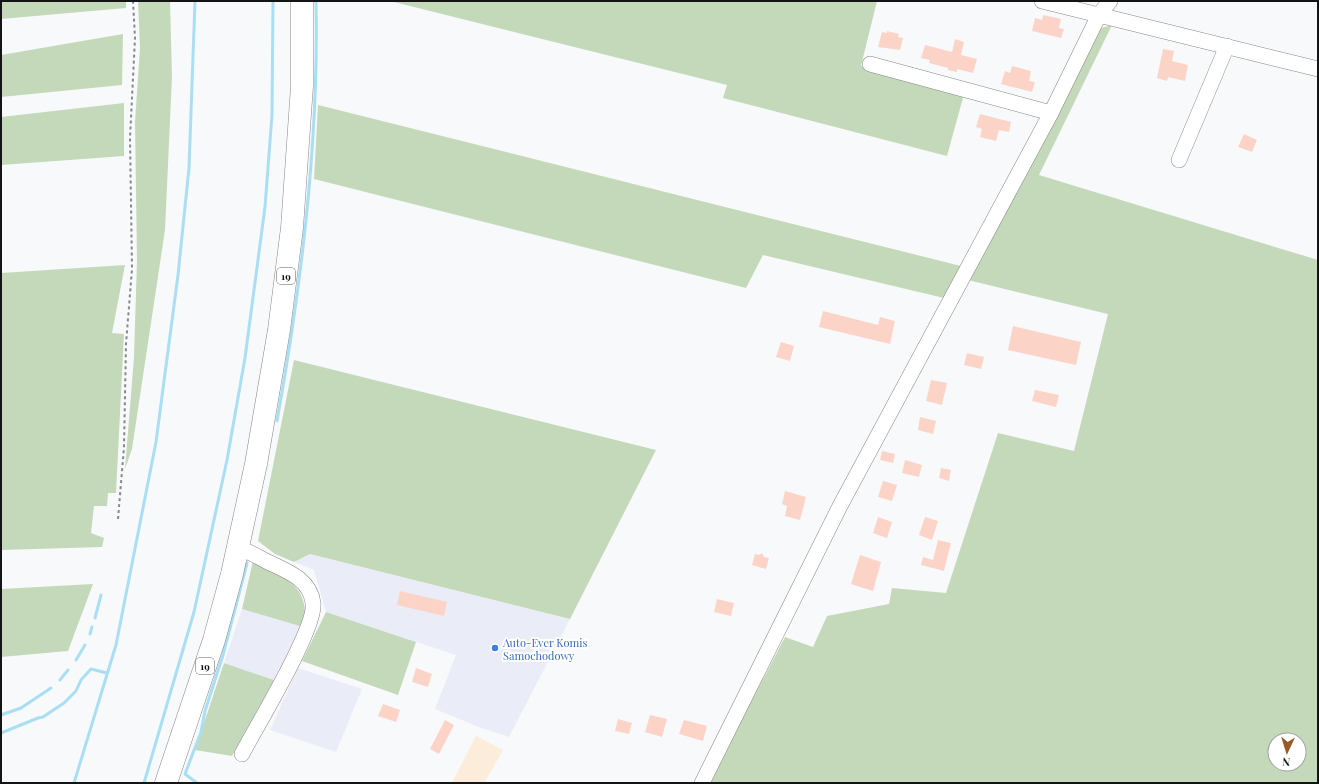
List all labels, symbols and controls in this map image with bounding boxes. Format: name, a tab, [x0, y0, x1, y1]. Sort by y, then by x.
road number: 19	[277, 268, 295, 284]
place label: Auto-Ever Komis Samochodowy	[502, 635, 588, 663]
marker: Auto-Ever Komis Samochodowy	[490, 643, 500, 653]
road number: 19	[196, 658, 214, 674]
north arrow	[1267, 732, 1307, 772]
text: N	[1282, 755, 1291, 770]

